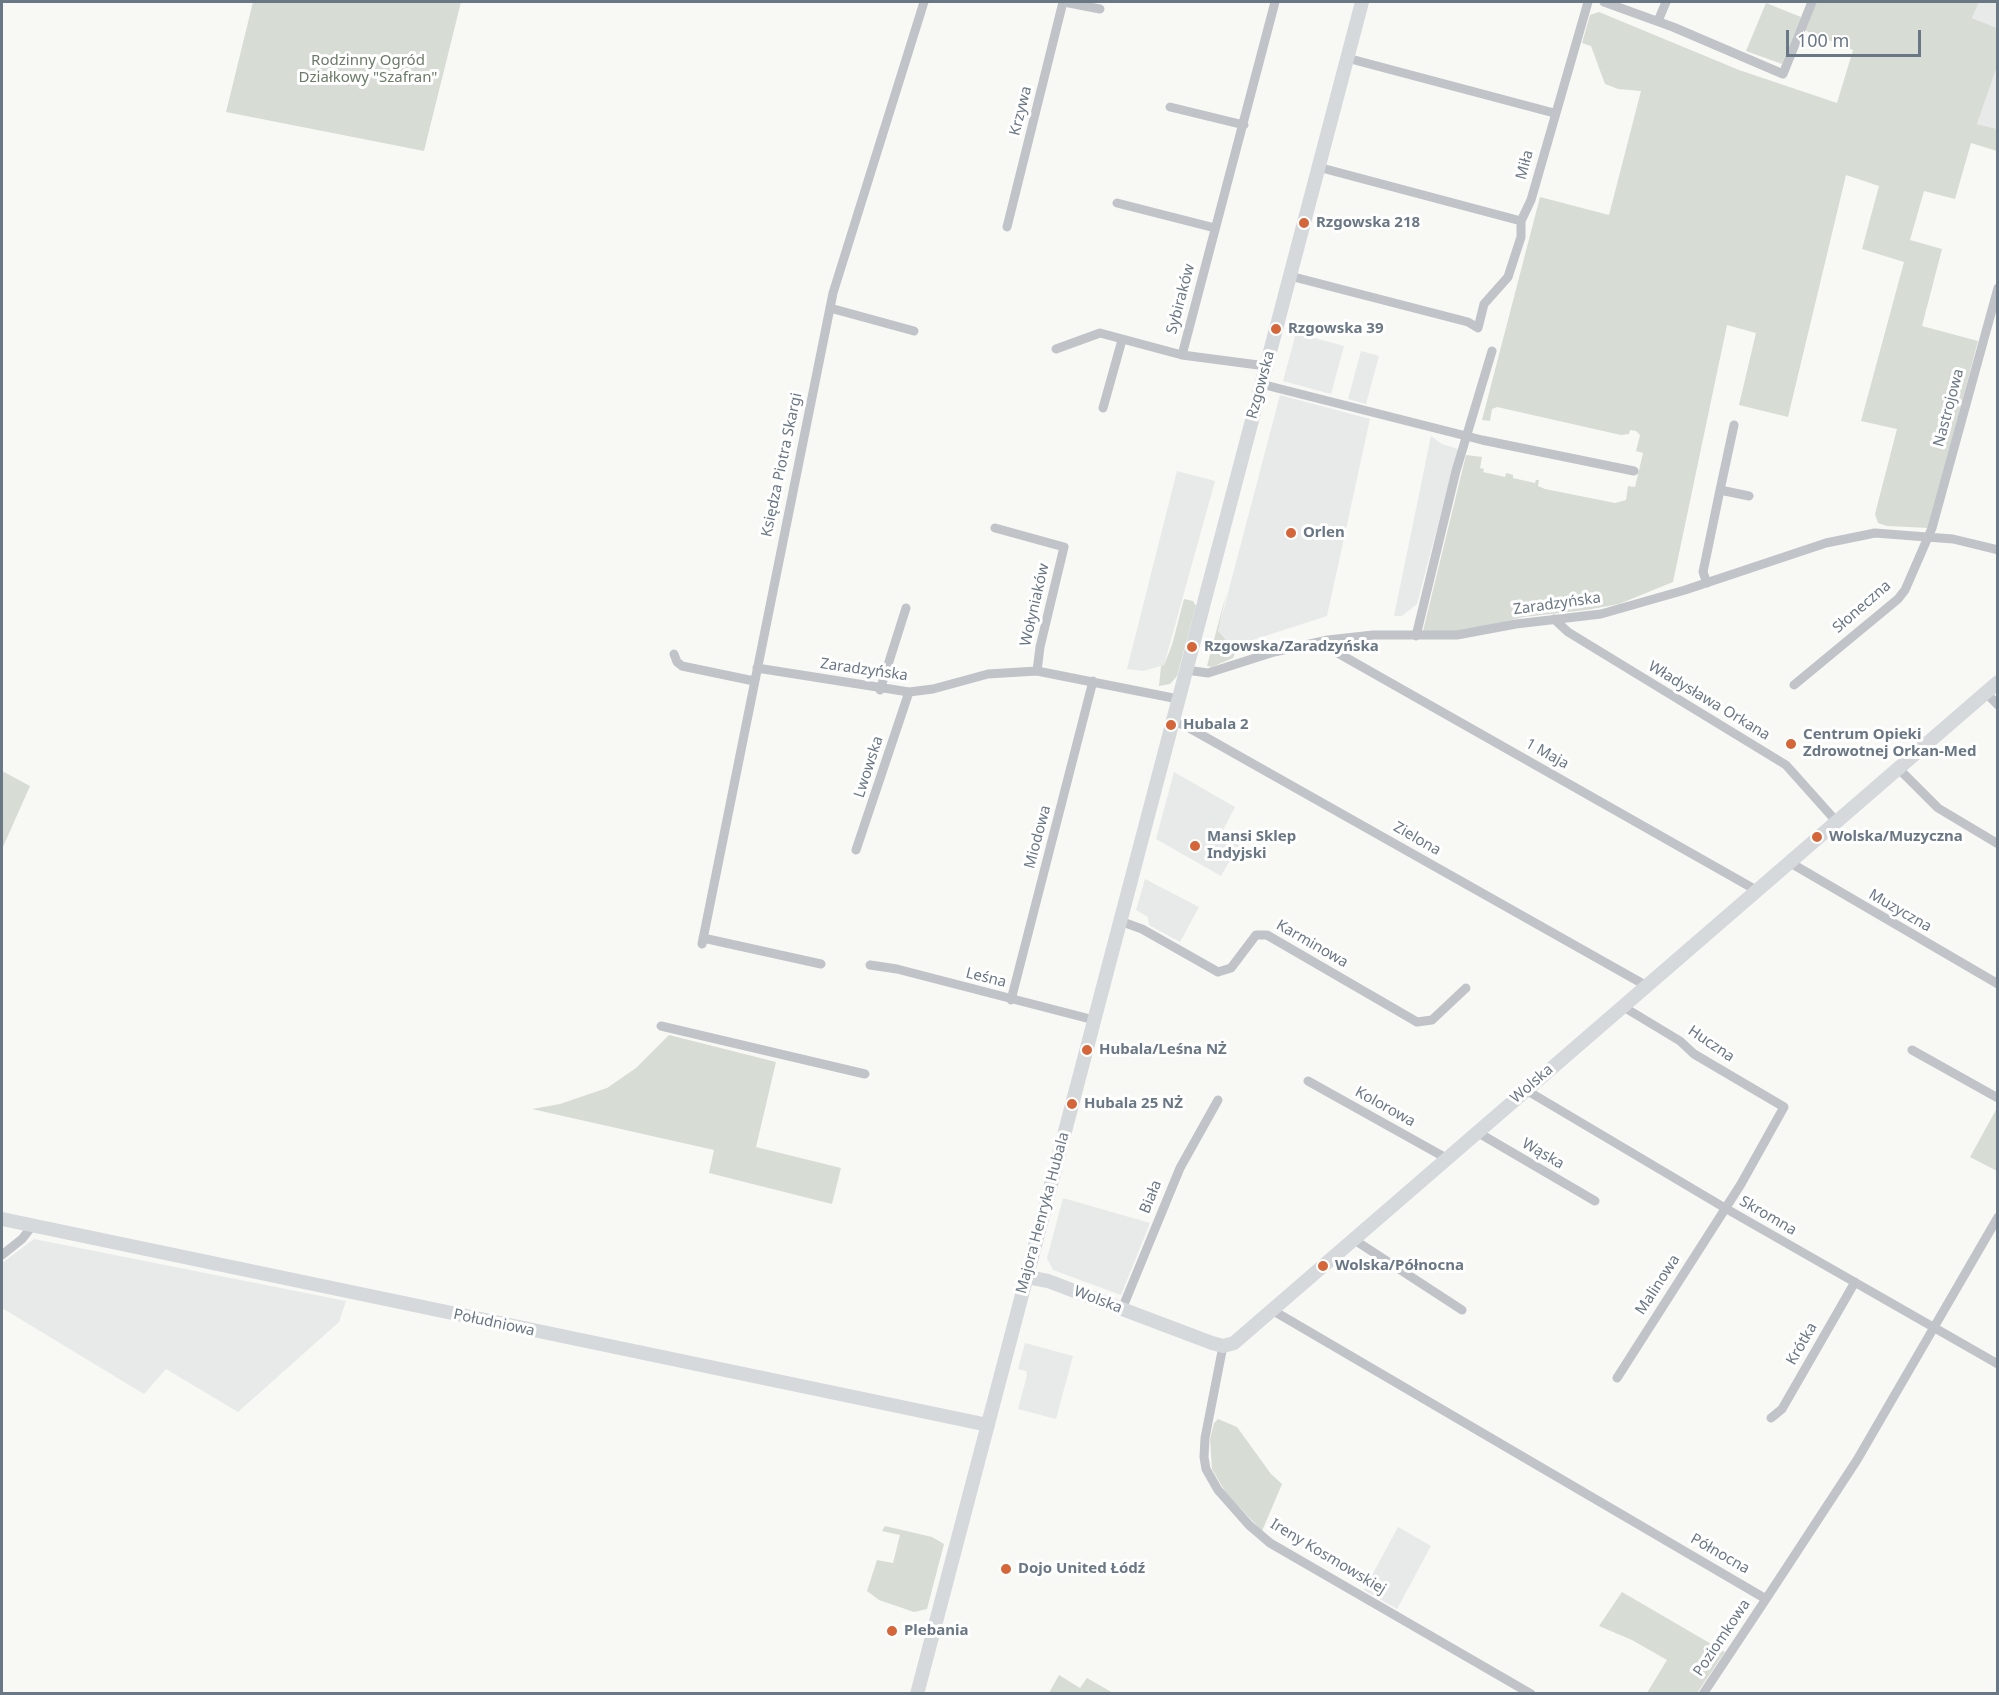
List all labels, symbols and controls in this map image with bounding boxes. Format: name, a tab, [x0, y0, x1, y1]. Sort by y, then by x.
scale bar	[1789, 18, 1924, 56]
text: 100 m	[1797, 28, 1849, 52]
park label: Rodzinny Ogród Działkowy "Szafran"	[299, 52, 437, 87]
street label: Krzywa	[1006, 84, 1036, 138]
street label: Miła	[1512, 148, 1538, 182]
place label: Rzgowska 218	[1316, 214, 1420, 232]
marker: Rzgowska 218	[1297, 216, 1311, 230]
street label: Sybiraków	[1163, 262, 1199, 336]
place label: Rzgowska 39	[1288, 320, 1384, 338]
marker: Rzgowska 39	[1269, 322, 1283, 336]
street label: Rzgowska	[1243, 349, 1279, 421]
street label: Nastrojowa	[1930, 367, 1968, 449]
street label: Księdza Piotra Skargi	[758, 391, 806, 539]
place label: Orlen	[1303, 524, 1345, 542]
marker: Orlen	[1284, 526, 1298, 540]
street label: Wołyniaków	[1017, 562, 1053, 648]
street label: Słoneczna	[1829, 577, 1895, 637]
street label: Zaradzyńska	[1512, 589, 1602, 619]
place label: Rzgowska/Zaradzyńska	[1204, 638, 1379, 656]
marker: Rzgowska/Zaradzyńska	[1185, 640, 1199, 654]
street label: Zaradzyńska	[819, 655, 909, 685]
street label: Władysława Orkana	[1645, 658, 1773, 744]
place label: Hubala 2	[1183, 716, 1249, 734]
marker: Hubala 2	[1164, 718, 1178, 732]
place label: Centrum Opieki Zdrowotnej Orkan-Med	[1803, 726, 1976, 761]
street label: Lwowska	[851, 734, 887, 800]
street label: 1 Maja	[1522, 735, 1572, 773]
marker: Centrum Opieki Zdrowotnej Orkan-Med	[1784, 737, 1798, 751]
street label: Miodowa	[1021, 803, 1055, 871]
street label: Zielona	[1390, 818, 1444, 860]
place label: Mansi Sklep Indyjski	[1207, 828, 1296, 863]
place label: Wolska/Muzyczna	[1829, 828, 1963, 846]
marker: Wolska/Muzyczna	[1810, 830, 1824, 844]
marker: Mansi Sklep Indyjski	[1188, 839, 1202, 853]
street label: Muzyczna	[1865, 886, 1935, 936]
street label: Karminowa	[1273, 916, 1351, 972]
street label: Leśna	[964, 964, 1008, 992]
street label: Huczna	[1684, 1022, 1738, 1066]
place label: Hubala/Leśna NŻ	[1099, 1041, 1227, 1059]
marker: Hubala/Leśna NŻ	[1080, 1043, 1094, 1057]
street label: Wolska	[1507, 1061, 1557, 1107]
street label: Kolorowa	[1352, 1083, 1418, 1131]
place label: Hubala 25 NŻ	[1084, 1095, 1183, 1113]
marker: Hubala 25 NŻ	[1065, 1097, 1079, 1111]
street label: Majora Henryka Hubala	[1013, 1130, 1073, 1296]
street label: Wąska	[1519, 1135, 1567, 1173]
street label: Biała	[1136, 1178, 1166, 1216]
street label: Skromna	[1736, 1192, 1800, 1240]
street label: Malinowa	[1632, 1252, 1684, 1318]
place label: Wolska/Północna	[1335, 1257, 1464, 1275]
marker: Wolska/Północna	[1316, 1259, 1330, 1273]
street label: Wolska	[1071, 1283, 1125, 1317]
street label: Południowa	[452, 1306, 536, 1340]
street label: Krótka	[1783, 1320, 1821, 1368]
street label: Ireny Kosmowskiej	[1267, 1515, 1389, 1599]
street label: Północna	[1687, 1530, 1753, 1578]
place label: Dojo United Łódź	[1018, 1560, 1145, 1578]
marker: Dojo United Łódź	[999, 1562, 1013, 1576]
street label: Poziomkowa	[1690, 1596, 1754, 1680]
place label: Plebania	[904, 1622, 968, 1640]
marker: Plebania	[885, 1624, 899, 1638]

